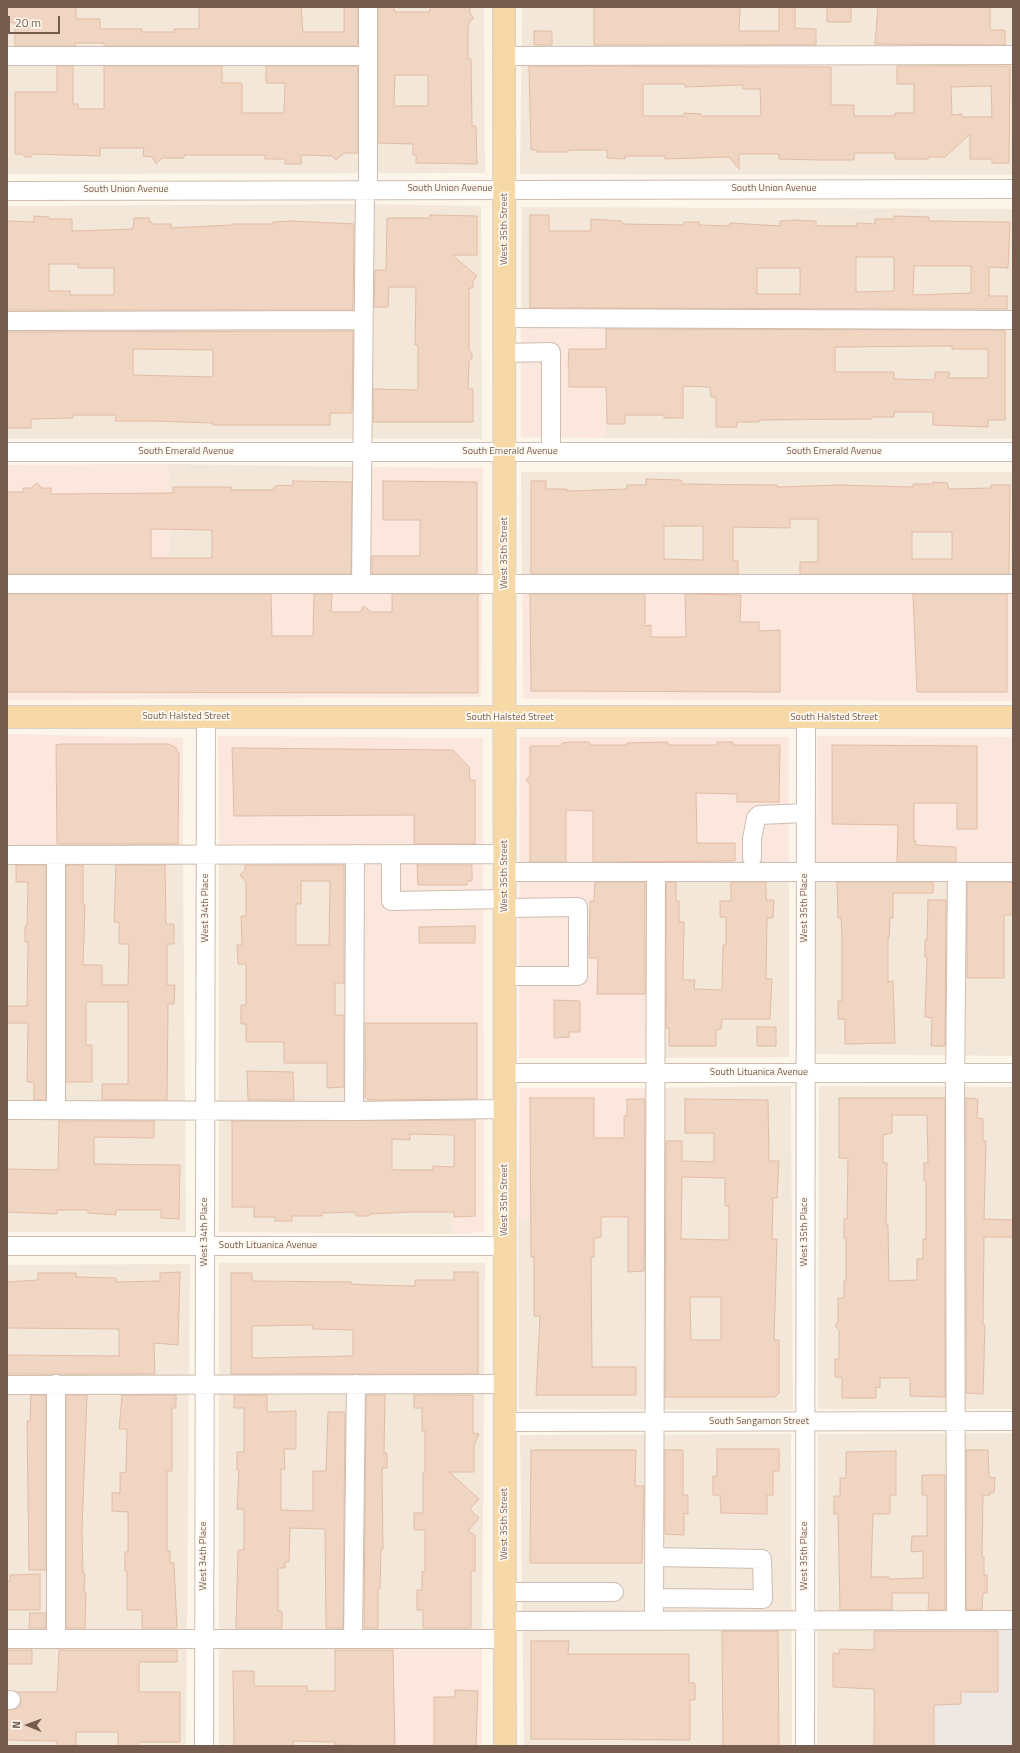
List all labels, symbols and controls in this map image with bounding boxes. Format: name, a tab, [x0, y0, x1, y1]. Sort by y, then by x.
scale bar	[10, 8, 62, 34]
text: 20 m	[15, 13, 41, 32]
street label: South Union Avenue	[407, 183, 493, 195]
street label: South Union Avenue	[731, 183, 817, 195]
street label: South Union Avenue	[83, 184, 169, 196]
street label: West 35th Street	[499, 193, 511, 265]
street label: South Emerald Avenue	[138, 446, 234, 458]
street label: South Emerald Avenue	[462, 446, 558, 458]
street label: South Emerald Avenue	[786, 446, 882, 458]
street label: West 35th Street	[499, 517, 511, 589]
street label: South Halsted Street	[142, 711, 230, 723]
street label: South Halsted Street	[466, 712, 554, 724]
street label: South Halsted Street	[790, 712, 878, 724]
street label: West 35th Street	[499, 840, 511, 912]
street label: West 34th Place	[200, 874, 212, 942]
street label: West 35th Place	[799, 874, 811, 942]
street label: South Lituanica Avenue	[710, 1067, 808, 1079]
street label: West 35th Street	[499, 1164, 511, 1236]
street label: West 34th Place	[199, 1198, 211, 1266]
street label: West 35th Place	[799, 1198, 811, 1266]
street label: South Lituanica Avenue	[219, 1240, 317, 1252]
street label: South Sangamon Street	[709, 1416, 809, 1428]
street label: West 35th Street	[499, 1488, 511, 1560]
street label: West 34th Place	[198, 1522, 210, 1590]
street label: West 35th Place	[799, 1522, 811, 1590]
north arrow	[8, 1705, 48, 1745]
text: N	[8, 1721, 24, 1729]

